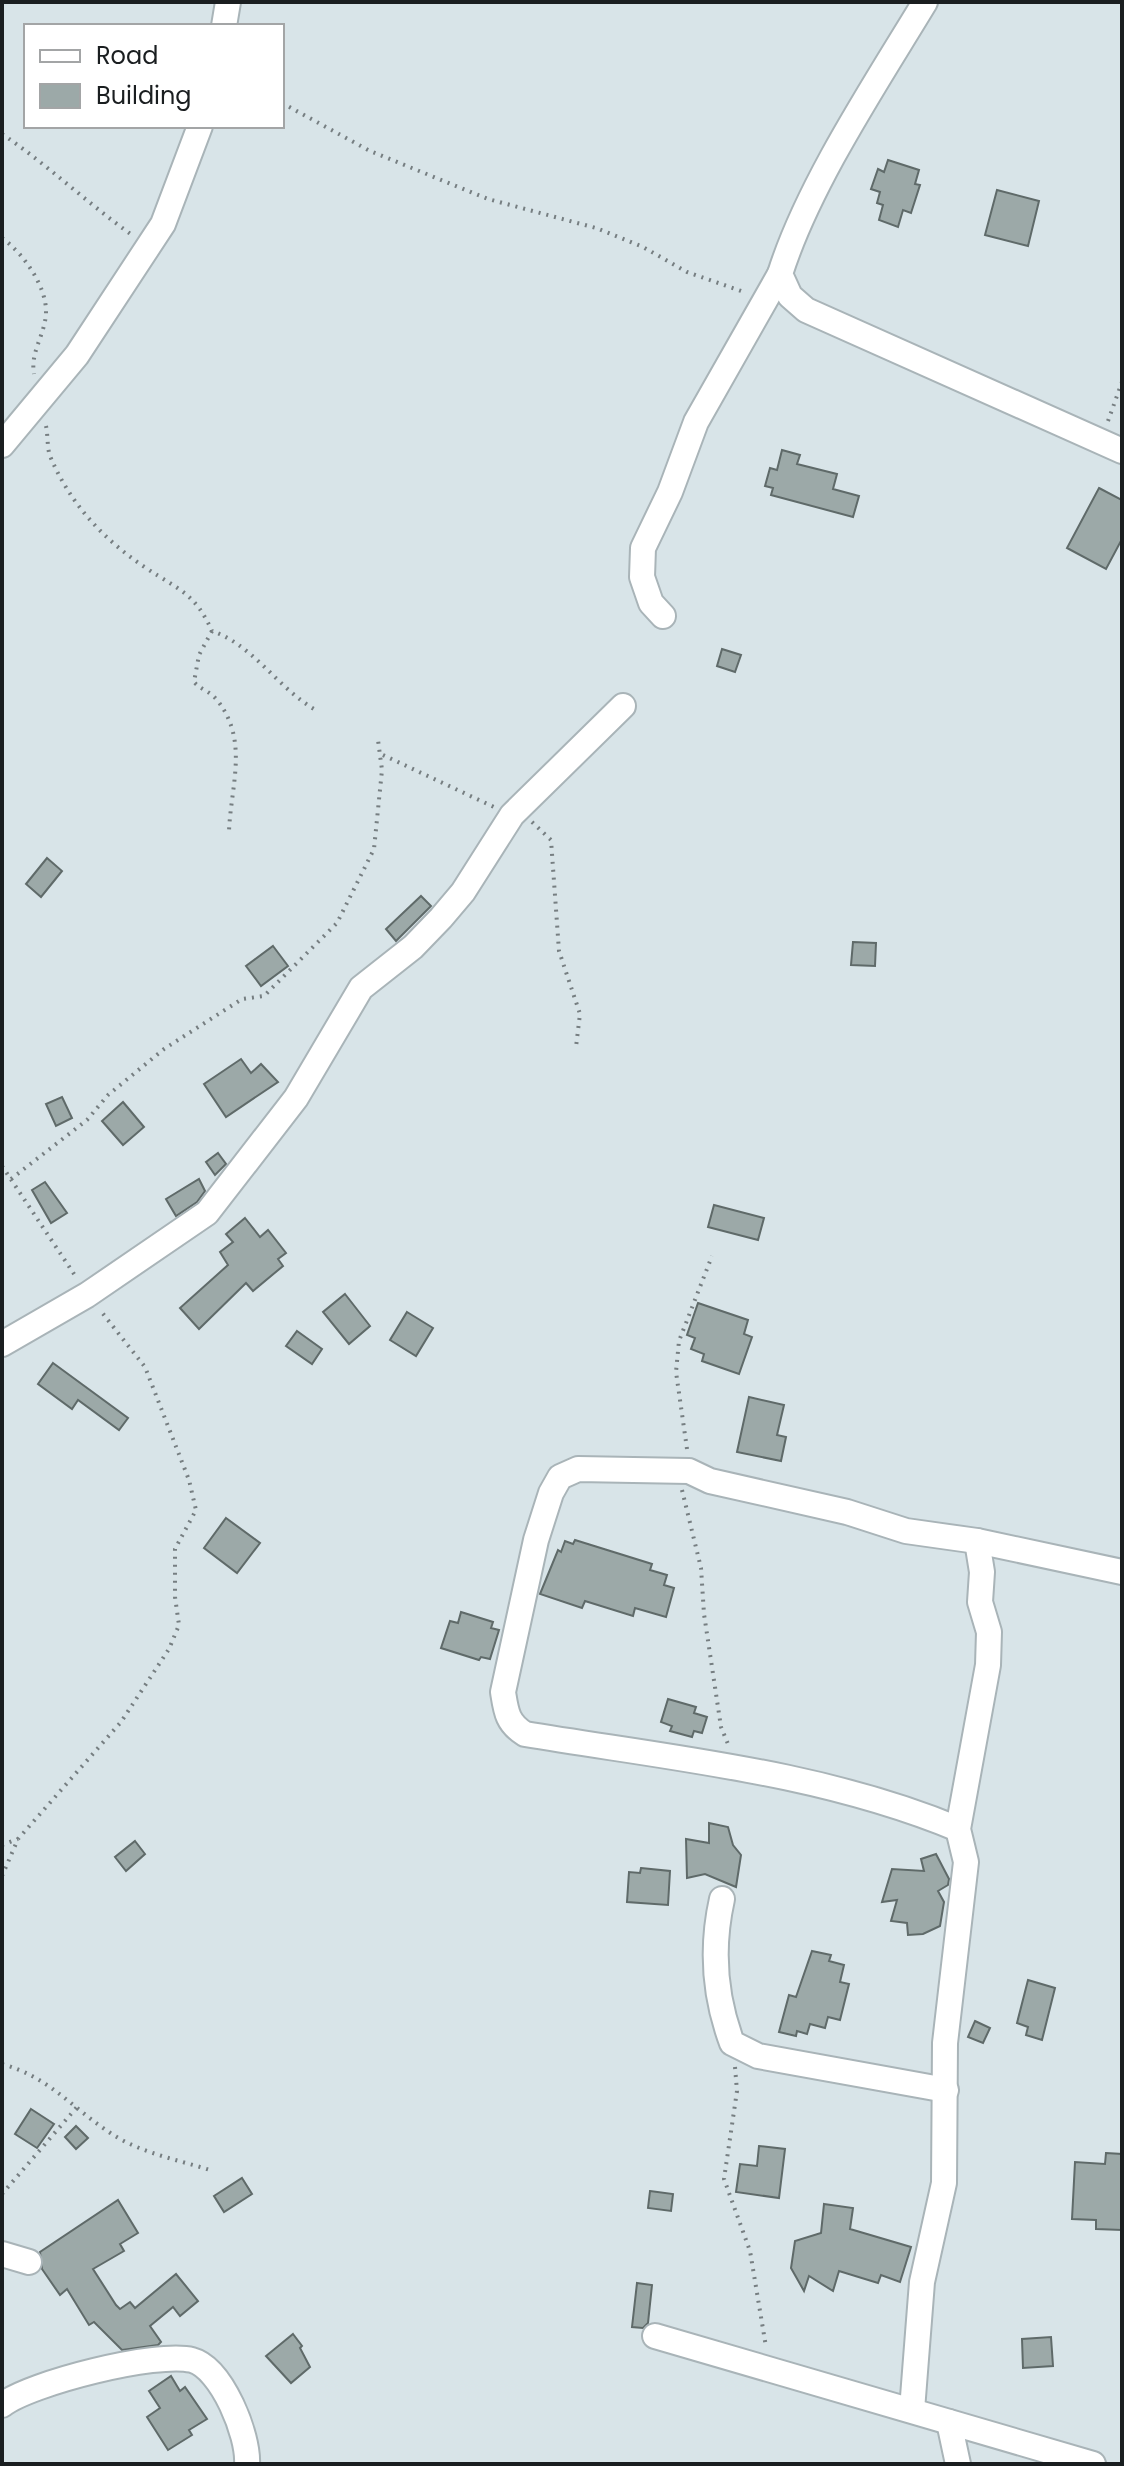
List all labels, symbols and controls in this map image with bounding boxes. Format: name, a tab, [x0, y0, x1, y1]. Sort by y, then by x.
legend	[24, 24, 284, 128]
text: Road	[96, 39, 158, 72]
text: Building	[96, 79, 192, 112]

